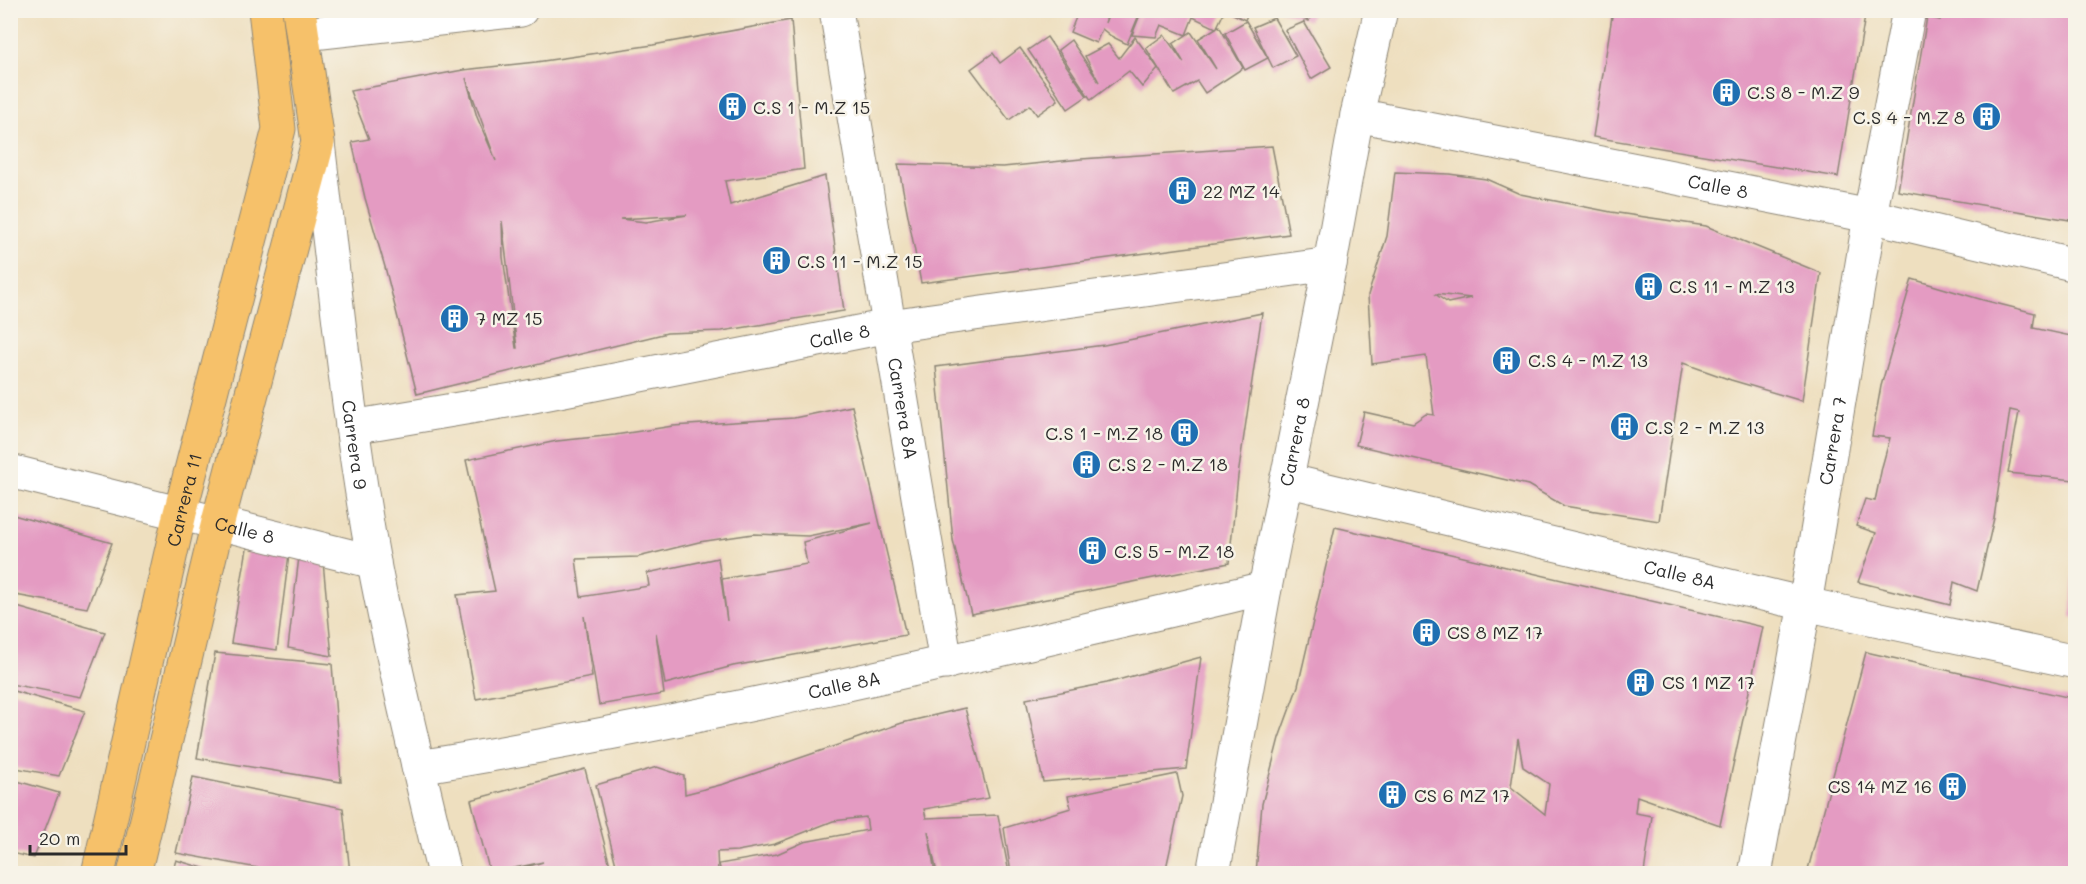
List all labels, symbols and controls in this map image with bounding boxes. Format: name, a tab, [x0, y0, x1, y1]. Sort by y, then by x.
building icon: C.S 8 - M.Z 9	[1710, 76, 1742, 108]
place label: C.S 8 - M.Z 9	[1747, 80, 1860, 104]
building icon: C.S 1 - M.Z 15	[716, 91, 748, 123]
place label: C.S 1 - M.Z 15	[753, 95, 870, 119]
building icon: C.S 4 - M.Z 8	[1970, 101, 2002, 133]
place label: C.S 4 - M.Z 8	[1853, 105, 1965, 129]
street label: Calle 8	[1686, 168, 1750, 204]
building icon: 22 MZ 14	[1166, 175, 1198, 207]
place label: 22 MZ 14	[1203, 179, 1280, 203]
building icon: C.S 11 - M.Z 15	[760, 245, 792, 277]
place label: C.S 11 - M.Z 15	[797, 249, 922, 273]
building icon: C.S 11 - M.Z 13	[1632, 270, 1664, 302]
place label: C.S 11 - M.Z 13	[1669, 274, 1794, 298]
building icon: 7 MZ 15	[439, 302, 471, 334]
place label: 7 MZ 15	[476, 306, 543, 330]
street label: Calle 8	[807, 318, 872, 353]
building icon: C.S 4 - M.Z 13	[1491, 344, 1523, 376]
place label: C.S 4 - M.Z 13	[1528, 348, 1648, 372]
street label: Carrera 8A	[883, 356, 923, 461]
street label: Carrera 8	[1274, 395, 1315, 488]
street label: Carrera 7	[1813, 395, 1852, 487]
street label: Carrera 9	[337, 399, 373, 491]
building icon: C.S 2 - M.Z 13	[1608, 411, 1640, 443]
place label: C.S 2 - M.Z 13	[1645, 415, 1764, 439]
building icon: C.S 1 - M.Z 18	[1168, 417, 1200, 449]
place label: C.S 1 - M.Z 18	[1045, 421, 1163, 445]
building icon: C.S 2 - M.Z 18	[1071, 448, 1103, 480]
street label: Carrera 11	[161, 450, 207, 549]
place label: C.S 2 - M.Z 18	[1108, 452, 1228, 476]
street label: Calle 8	[212, 511, 277, 549]
building icon: C.S 5 - M.Z 18	[1077, 535, 1109, 567]
place label: C.S 5 - M.Z 18	[1114, 539, 1234, 563]
street label: Calle 8A	[1641, 554, 1718, 594]
building icon: CS 8 MZ 17	[1410, 616, 1442, 648]
place label: CS 8 MZ 17	[1447, 620, 1543, 644]
street label: Calle 8A	[806, 665, 883, 704]
building icon: CS 1 MZ 17	[1625, 666, 1657, 698]
place label: CS 1 MZ 17	[1662, 670, 1755, 694]
building icon: CS 14 MZ 16	[1937, 770, 1969, 802]
place label: CS 14 MZ 16	[1828, 774, 1932, 798]
building icon: CS 6 MZ 17	[1377, 779, 1409, 811]
place label: CS 6 MZ 17	[1414, 783, 1510, 807]
scale bar	[30, 818, 126, 856]
text: 20 m	[39, 826, 80, 850]

